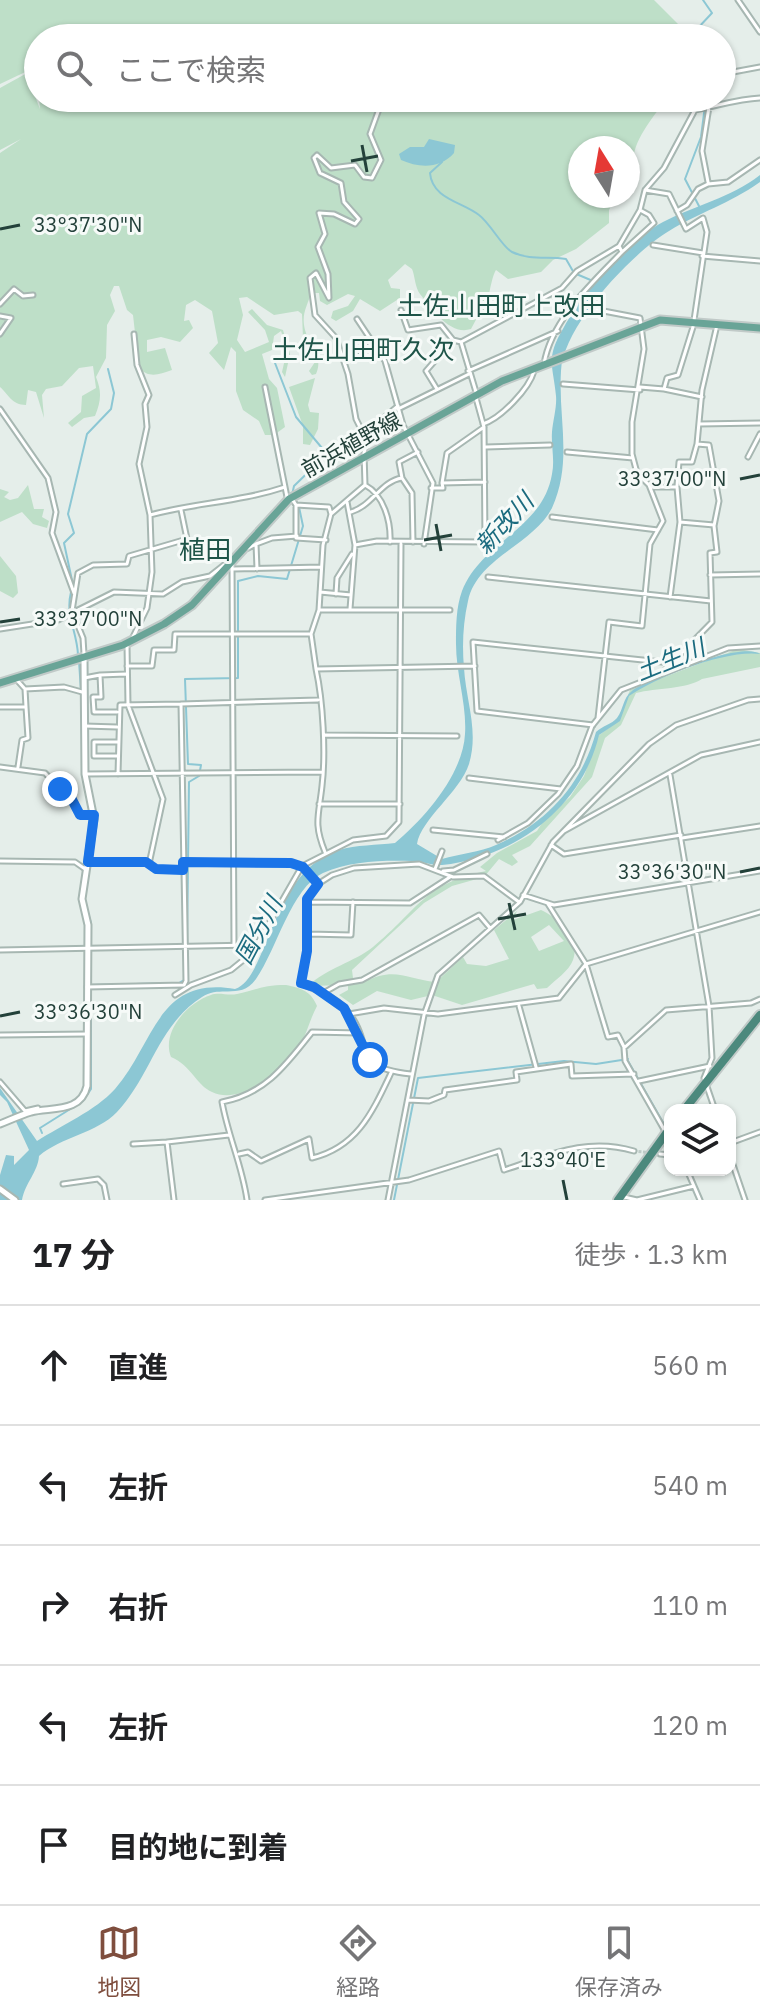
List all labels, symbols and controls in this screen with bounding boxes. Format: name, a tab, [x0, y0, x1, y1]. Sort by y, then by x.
search box	[24, 24, 736, 112]
icon: search	[52, 46, 96, 90]
text: ここで検索	[116, 50, 266, 89]
north arrow	[568, 136, 640, 208]
text: 33°37'30"N	[34, 211, 142, 238]
district label: 土佐山田町上改田	[397, 288, 605, 322]
district label: 土佐山田町久次	[272, 332, 454, 366]
street label: 前浜植野線	[296, 405, 406, 483]
text: 33°37'00"N	[618, 465, 726, 492]
water label: 新改川	[468, 484, 542, 560]
district label: 植田	[179, 532, 231, 566]
text: 33°37'00"N	[34, 605, 142, 632]
water label: 土生川	[631, 630, 712, 687]
route end	[42, 771, 78, 807]
text: 33°36'30"N	[618, 858, 726, 885]
water label: 国分川	[227, 888, 290, 969]
text: 33°36'30"N	[34, 998, 142, 1025]
route start	[352, 1042, 388, 1078]
map controls	[664, 1104, 736, 1176]
button: layers	[664, 1104, 736, 1176]
text: 133°40'E	[520, 1146, 606, 1173]
text: 17 分	[32, 1232, 115, 1276]
text: 徒歩 · 1.3 km	[574, 1237, 728, 1271]
icon: ahead	[32, 1343, 76, 1387]
text: 直進	[108, 1347, 168, 1386]
text: 560 m	[652, 1348, 728, 1382]
icon: left	[32, 1463, 76, 1507]
text: 左折	[108, 1467, 168, 1506]
text: 540 m	[652, 1468, 728, 1502]
icon: right	[32, 1583, 76, 1627]
text: 右折	[108, 1587, 168, 1626]
text: 110 m	[652, 1588, 728, 1622]
icon: left	[32, 1703, 76, 1747]
text: 左折	[108, 1707, 168, 1746]
text: 120 m	[652, 1708, 728, 1742]
icon: arrive	[32, 1823, 76, 1867]
text: 目的地に到着	[108, 1827, 288, 1866]
tab: 地図	[97, 1921, 141, 2001]
tab: 経路	[336, 1921, 380, 2001]
tab: 保存済み	[575, 1921, 663, 2001]

